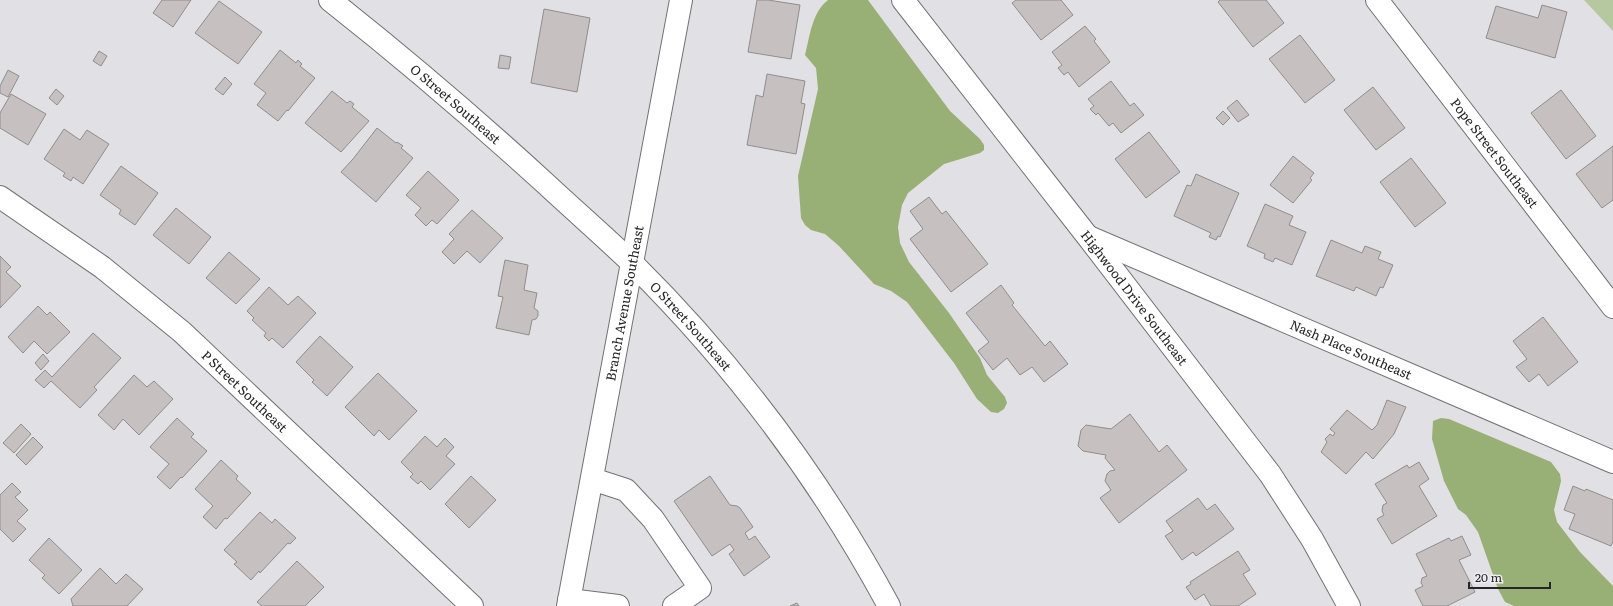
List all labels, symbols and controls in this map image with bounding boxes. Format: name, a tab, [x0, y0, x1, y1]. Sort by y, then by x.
street label: O Street Southeast	[407, 59, 506, 149]
street label: Pope Street Southeast	[1447, 94, 1544, 212]
street label: Branch Avenue Southeast	[600, 223, 648, 382]
street label: Highwood Drive Southeast	[1077, 226, 1193, 369]
street label: O Street Southeast	[646, 277, 737, 375]
street label: Nash Place Southeast	[1287, 314, 1416, 384]
street label: P Street Southeast	[198, 345, 293, 437]
scale bar	[1469, 564, 1550, 590]
text: 20 m	[1475, 568, 1502, 586]

